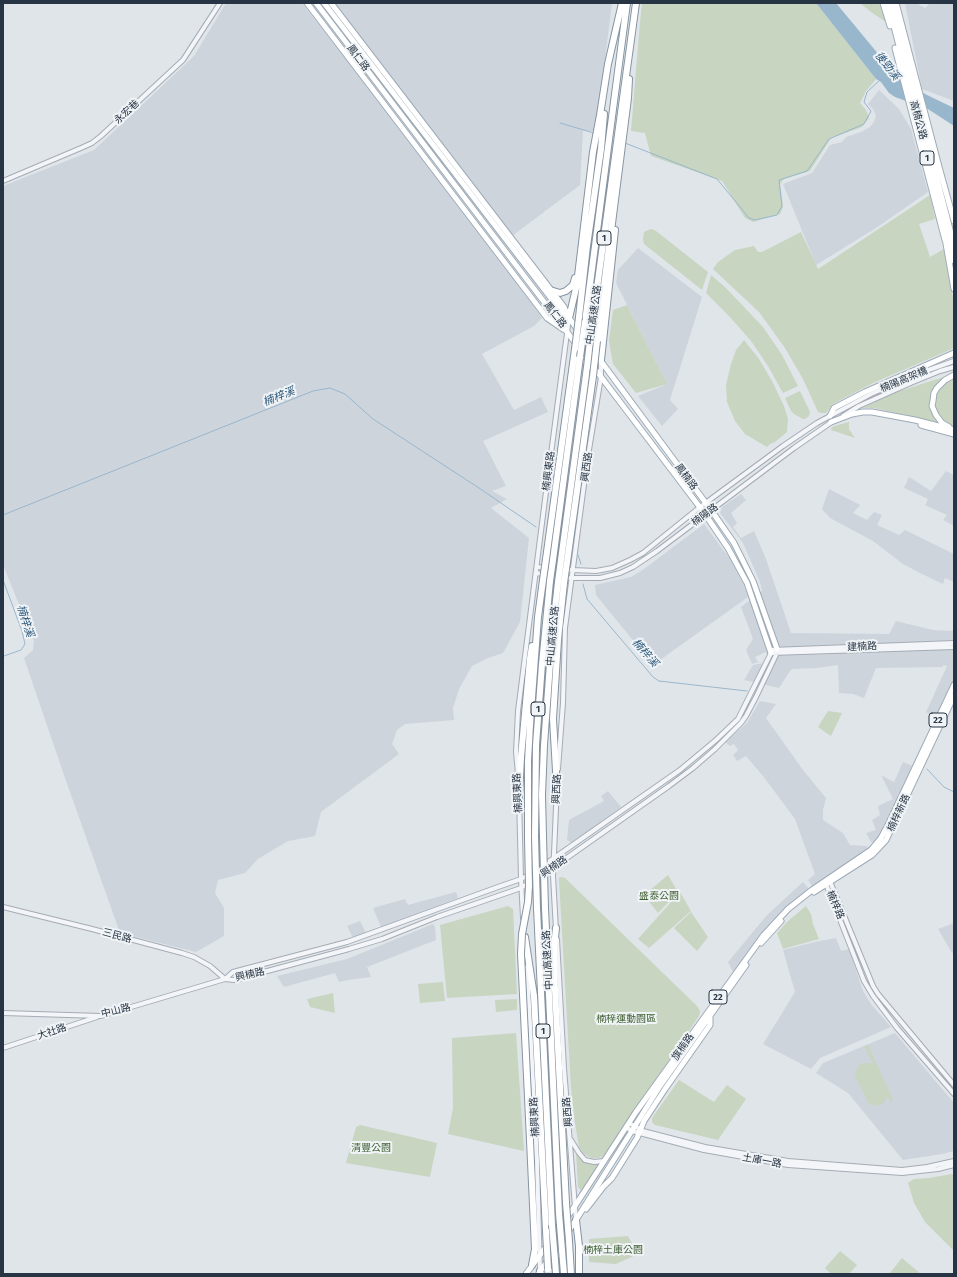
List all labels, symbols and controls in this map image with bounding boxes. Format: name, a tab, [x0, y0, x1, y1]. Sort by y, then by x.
street label: 鳳仁路	[344, 42, 372, 74]
water label: 後勁溪	[872, 49, 902, 83]
street label: 永宏巷	[112, 97, 142, 127]
street label: 高楠公路	[907, 99, 929, 141]
road number: 1	[920, 151, 934, 165]
road number: 1	[597, 231, 611, 245]
street label: 中山高速公路	[584, 284, 604, 346]
street label: 鳳仁路	[541, 299, 569, 331]
street label: 楠陽高架橋	[879, 365, 929, 395]
water label: 楠梓溪	[261, 385, 297, 409]
street label: 楠興東路	[541, 450, 557, 492]
street label: 興西路	[579, 451, 595, 483]
street label: 鳳楠路	[672, 461, 700, 493]
street label: 楠陽路	[689, 501, 721, 529]
water label: 楠梓溪	[14, 603, 36, 639]
street label: 中山高速公路	[544, 606, 562, 666]
water label: 楠梓溪	[629, 636, 661, 670]
street label: 建楠路	[847, 640, 877, 654]
road number: 1	[531, 702, 545, 716]
road number: 22	[929, 713, 947, 727]
street label: 楠興東路	[511, 773, 525, 813]
street label: 興西路	[550, 774, 564, 804]
street label: 楠梓新路	[885, 792, 913, 834]
street label: 興楠路	[538, 854, 570, 880]
street label: 楠梓路	[824, 889, 846, 921]
park label: 盛泰公園	[639, 890, 679, 902]
street label: 三民路	[101, 926, 133, 946]
street label: 中山高速公路	[540, 930, 556, 990]
street label: 興楠路	[234, 966, 266, 984]
road number: 22	[709, 990, 727, 1004]
street label: 中山路	[100, 1002, 132, 1020]
park label: 楠梓運動園區	[596, 1013, 656, 1025]
street label: 大社路	[36, 1022, 68, 1042]
road number: 1	[536, 1024, 550, 1038]
street label: 旗楠路	[669, 1031, 697, 1063]
street label: 楠興東路	[528, 1097, 542, 1137]
street label: 興西路	[561, 1097, 575, 1127]
park label: 清豐公園	[351, 1142, 391, 1154]
street label: 土庫一路	[741, 1152, 783, 1170]
park label: 楠梓土庫公園	[583, 1244, 643, 1256]

